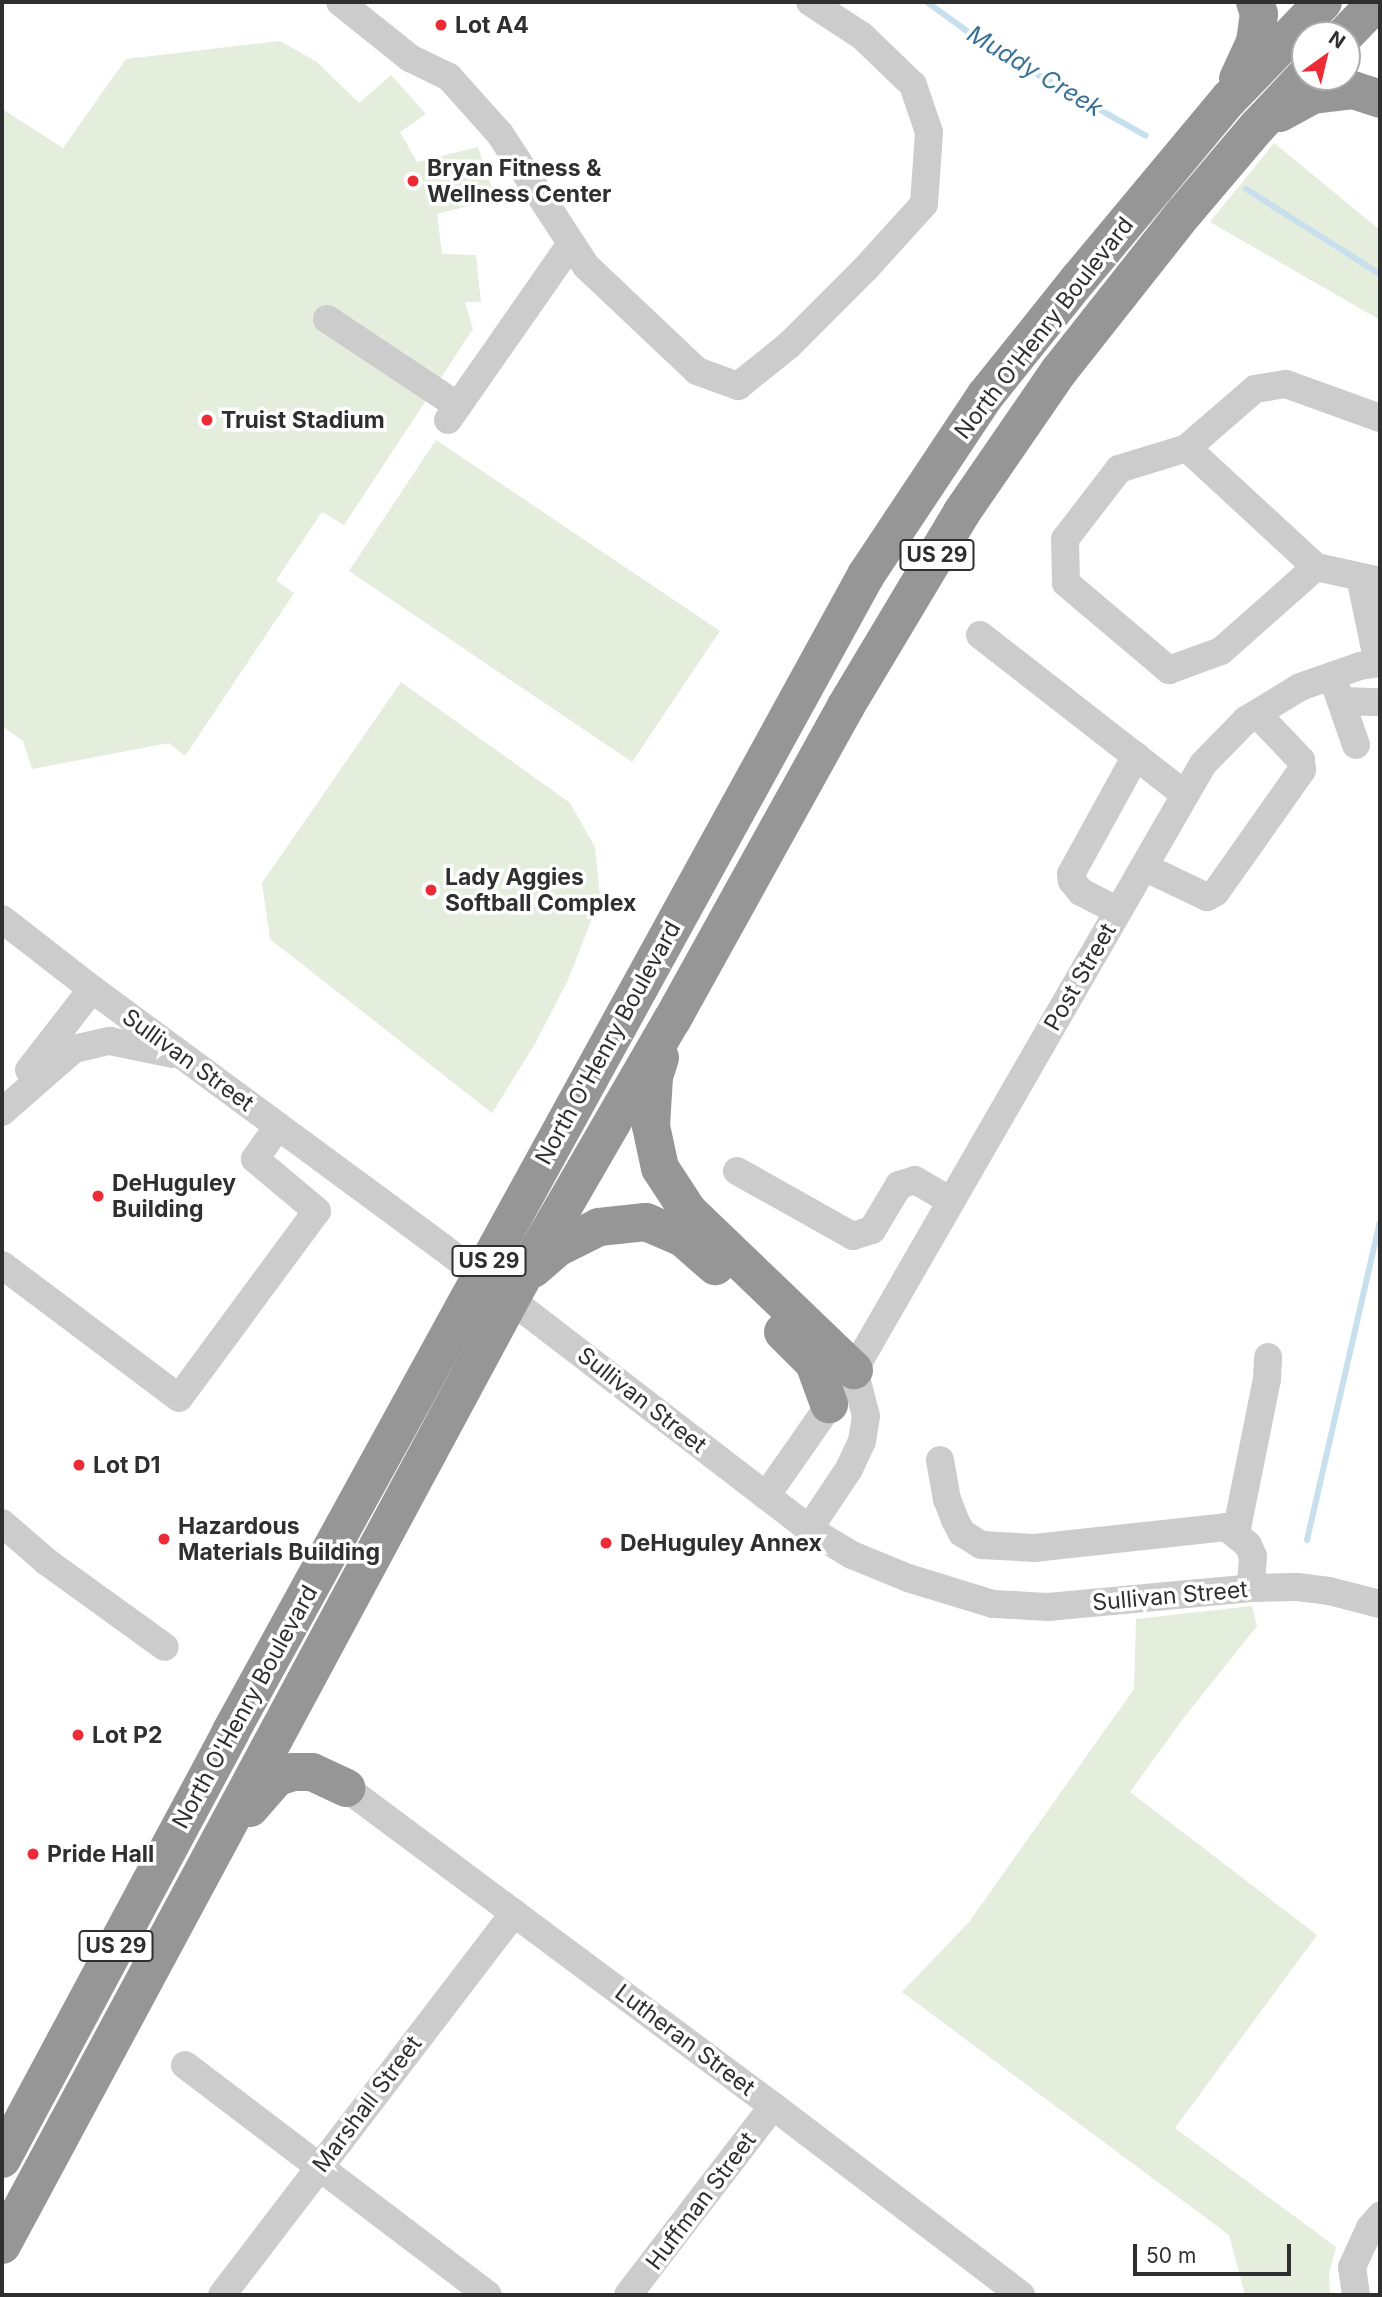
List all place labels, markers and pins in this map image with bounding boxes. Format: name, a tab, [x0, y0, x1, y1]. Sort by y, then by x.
place label: Lot A4	[455, 11, 529, 39]
marker: Lot A4	[433, 17, 449, 33]
place label: Bryan Fitness & Wellness Center	[427, 154, 611, 208]
marker: Bryan Fitness & Wellness Center	[405, 173, 421, 189]
place label: Truist Stadium	[221, 406, 385, 434]
marker: Truist Stadium	[199, 412, 215, 428]
place label: Lady Aggies Softball Complex	[445, 863, 636, 917]
marker: Lady Aggies Softball Complex	[423, 882, 439, 898]
place label: DeHuguley Building	[112, 1169, 236, 1223]
marker: DeHuguley Building	[90, 1188, 106, 1204]
place label: Lot D1	[93, 1451, 161, 1479]
marker: Lot D1	[71, 1457, 87, 1473]
place label: Hazardous Materials Building	[178, 1512, 380, 1566]
place label: DeHuguley Annex	[620, 1529, 822, 1557]
marker: Hazardous Materials Building	[156, 1531, 172, 1547]
marker: DeHuguley Annex	[598, 1535, 614, 1551]
place label: Lot P2	[92, 1721, 162, 1749]
marker: Lot P2	[70, 1727, 86, 1743]
place label: Pride Hall	[47, 1840, 154, 1868]
marker: Pride Hall	[25, 1846, 41, 1862]

